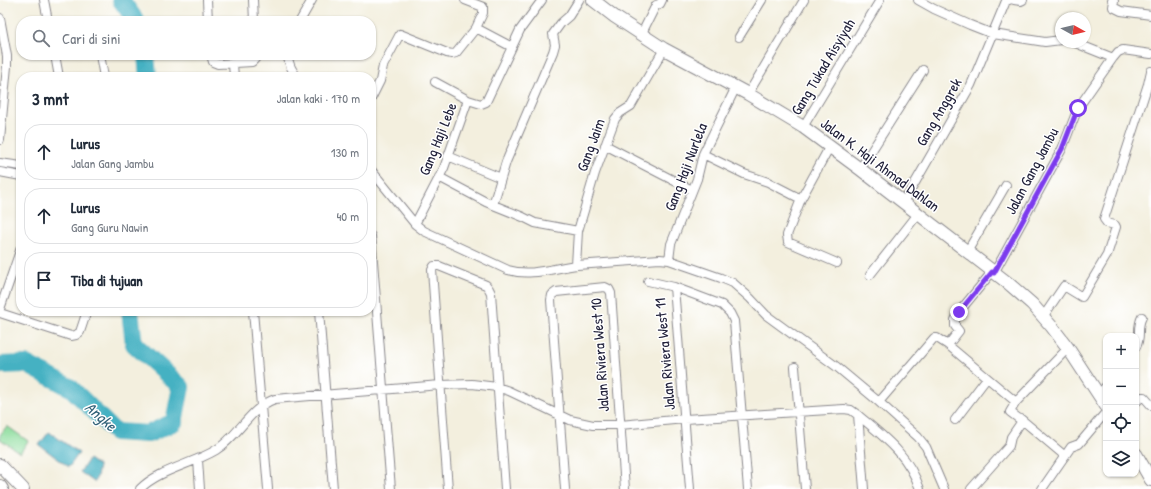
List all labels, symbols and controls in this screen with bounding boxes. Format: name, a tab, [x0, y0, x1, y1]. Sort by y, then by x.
north arrow	[1055, 12, 1091, 48]
street label: Gang Tukad Aisyiyah	[785, 15, 860, 119]
search box	[16, 16, 376, 60]
icon: search	[30, 27, 52, 49]
text: Cari di sini	[62, 28, 121, 49]
street label: Gang Anggrek	[911, 74, 967, 150]
text: 3 mnt	[32, 87, 69, 110]
text: Jalan kaki · 170 m	[276, 89, 360, 107]
street label: Gang Haji Lebe	[413, 99, 462, 178]
route start	[1069, 99, 1087, 117]
street label: Jalan K. Haji Ahmad Dahlan	[816, 113, 944, 217]
street label: Gang Jaim	[571, 115, 610, 174]
street label: Gang Haji Nurlela	[659, 120, 712, 214]
street label: Jalan Gang Jambu	[1000, 124, 1063, 218]
text: Lurus	[71, 133, 100, 154]
icon: ahead	[33, 141, 55, 163]
text: 130 m	[331, 143, 359, 161]
text: Jalan Gang Jambu	[71, 154, 154, 172]
text: Lurus	[71, 197, 100, 218]
icon: ahead	[33, 205, 55, 227]
text: 40 m	[336, 207, 359, 225]
text: Gang Guru Nawin	[71, 218, 148, 236]
icon: arrive	[33, 269, 55, 291]
text: Tiba di tujuan	[71, 270, 143, 291]
street label: Jalan Riviera West 10	[585, 297, 614, 413]
street label: Jalan Riviera West 11	[649, 297, 680, 411]
route end	[950, 303, 968, 321]
map controls	[1103, 333, 1139, 477]
button: +	[1103, 333, 1139, 369]
button: −	[1103, 369, 1139, 405]
water label: Angke	[81, 396, 122, 436]
button: locate	[1103, 405, 1139, 441]
button: layers	[1103, 441, 1139, 477]

